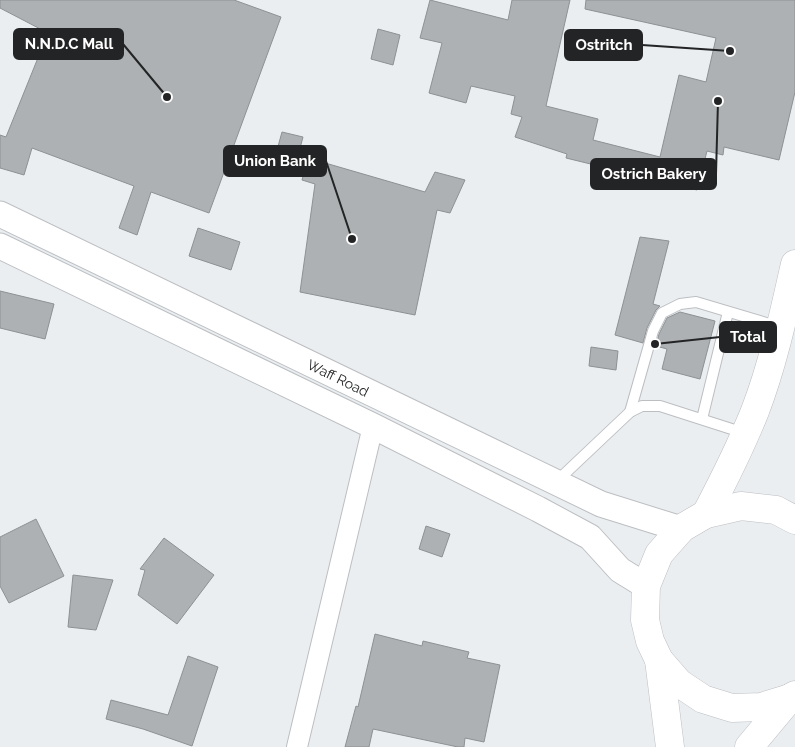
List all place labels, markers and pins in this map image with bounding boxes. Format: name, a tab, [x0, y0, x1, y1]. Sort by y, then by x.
callout: N.N.D.C Mall	[14, 29, 123, 59]
callout: Ostritch	[565, 30, 642, 60]
callout: Union Bank	[224, 146, 326, 176]
callout: Ostrich Bakery	[591, 159, 716, 189]
callout: Total	[720, 322, 776, 352]

